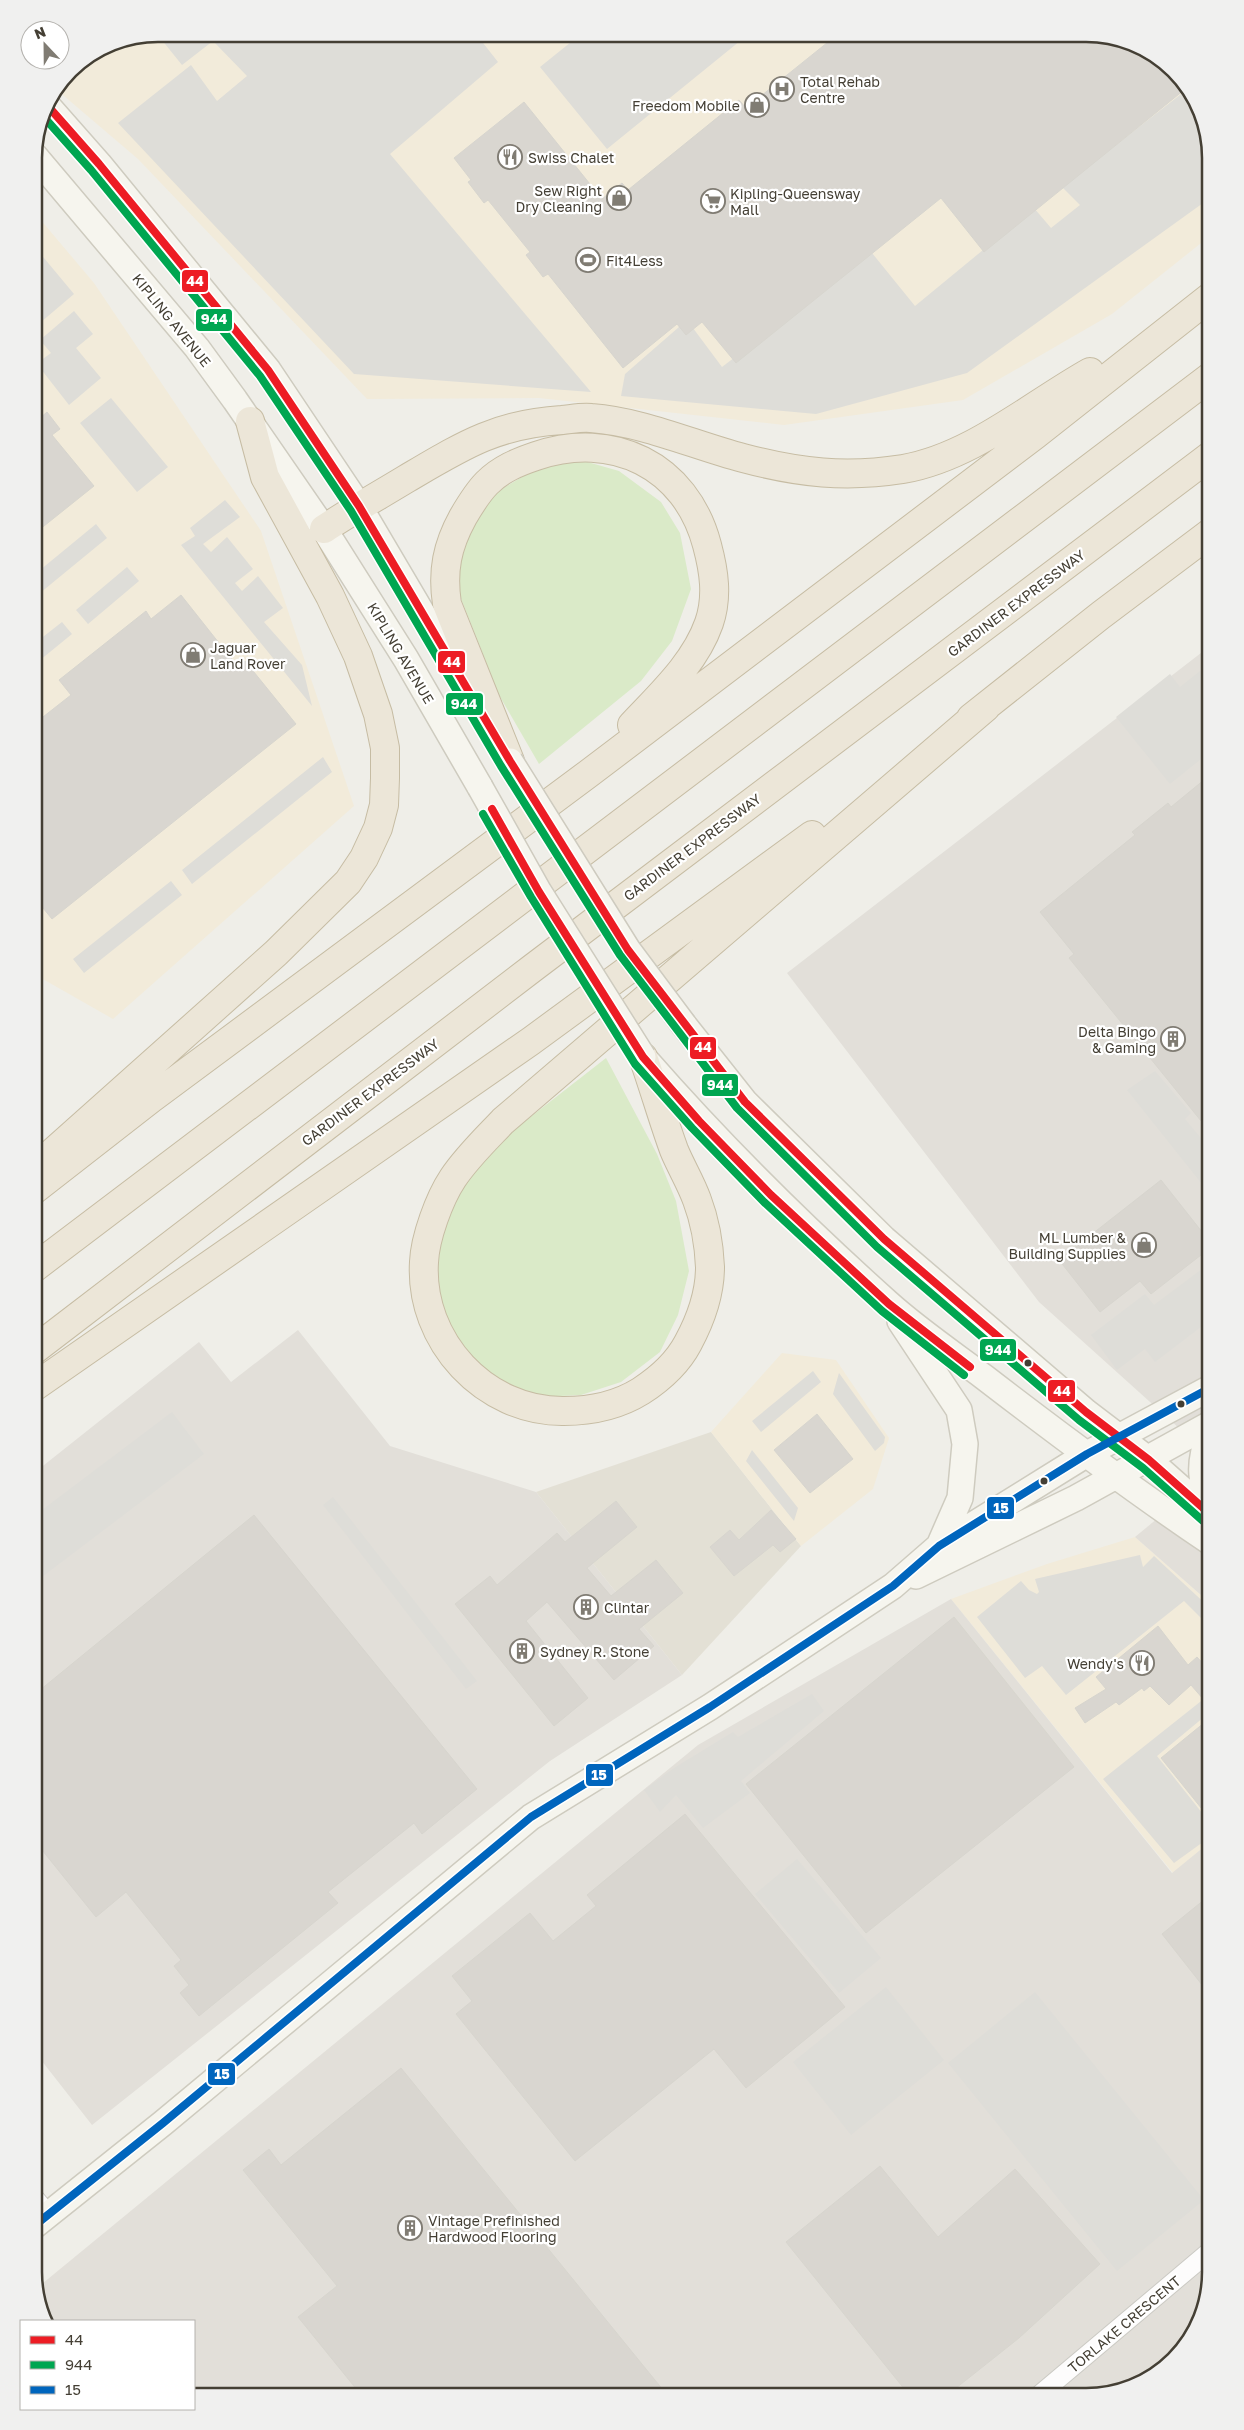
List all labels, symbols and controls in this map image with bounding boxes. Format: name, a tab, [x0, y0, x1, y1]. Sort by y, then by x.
north arrow	[20, 20, 70, 70]
text: N	[32, 23, 48, 42]
place label: Total Rehab Centre	[800, 73, 880, 106]
hospital icon: Total Rehab Centre	[769, 76, 795, 102]
shop icon: Freedom Mobile	[744, 92, 770, 118]
place label: Freedom Mobile	[632, 97, 740, 114]
restaurant icon: Swiss Chalet	[497, 144, 523, 170]
place label: Swiss Chalet	[528, 149, 614, 166]
place label: Sew Right Dry Cleaning	[516, 182, 602, 215]
shop icon: Sew Right Dry Cleaning	[606, 185, 632, 211]
place label: Kipling-Queensway Mall	[730, 185, 861, 218]
supermarket icon: Kipling-Queensway Mall	[700, 188, 726, 214]
sports icon: Fit4Less	[575, 247, 601, 273]
place label: Fit4Less	[606, 252, 663, 269]
line badge: 44	[181, 269, 209, 293]
street label: KIPLING AVENUE	[129, 270, 215, 370]
text: 44	[186, 272, 204, 289]
line badge: 944	[195, 308, 233, 332]
text: 944	[201, 310, 227, 327]
street label: GARDINER EXPRESSWAY	[944, 546, 1088, 660]
street label: KIPLING AVENUE	[364, 599, 438, 707]
place label: Jaguar Land Rover	[210, 639, 286, 672]
shop icon: Jaguar Land Rover	[180, 642, 206, 668]
line badge: 44	[437, 650, 466, 674]
text: 44	[443, 653, 461, 670]
line badge: 944	[445, 692, 484, 716]
text: 944	[451, 695, 477, 712]
street label: GARDINER EXPRESSWAY	[620, 790, 764, 904]
place label: Delta Bingo & Gaming	[1078, 1023, 1156, 1056]
building icon: Delta Bingo & Gaming	[1160, 1026, 1186, 1052]
street label: GARDINER EXPRESSWAY	[298, 1035, 442, 1149]
line badge: 44	[689, 1036, 717, 1060]
text: 44	[694, 1038, 712, 1055]
line badge: 944	[701, 1073, 739, 1097]
text: 944	[707, 1076, 733, 1093]
place label: ML Lumber & Building Supplies	[1009, 1229, 1127, 1262]
shop icon: ML Lumber & Building Supplies	[1131, 1232, 1157, 1258]
line badge: 944	[979, 1338, 1017, 1362]
text: 944	[985, 1341, 1011, 1358]
unlabelled marker	[1023, 1358, 1033, 1368]
line badge: 44	[1047, 1379, 1076, 1403]
text: 44	[1053, 1382, 1071, 1399]
unlabelled marker	[1176, 1399, 1186, 1409]
unlabelled marker	[1039, 1476, 1049, 1486]
line badge: 15	[986, 1496, 1015, 1520]
text: 15	[993, 1499, 1009, 1516]
building icon: Clintar	[573, 1594, 599, 1620]
place label: Clintar	[604, 1599, 650, 1616]
building icon: Sydney R. Stone	[509, 1638, 535, 1664]
place label: Sydney R. Stone	[540, 1643, 649, 1660]
restaurant icon: Wendy's	[1129, 1650, 1155, 1676]
place label: Wendy's	[1067, 1655, 1124, 1672]
line badge: 15	[585, 1763, 614, 1787]
text: 15	[591, 1766, 607, 1783]
line badge: 15	[207, 2062, 236, 2086]
text: 15	[214, 2065, 230, 2082]
place label: Vintage Prefinished Hardwood Flooring	[428, 2212, 560, 2245]
building icon: Vintage Prefinished Hardwood Flooring	[397, 2215, 423, 2241]
street label: TORLAKE CRESCENT	[1064, 2272, 1184, 2376]
legend	[20, 2320, 195, 2410]
text: 44	[65, 2330, 83, 2348]
text: 944	[65, 2355, 92, 2373]
text: 15	[65, 2380, 81, 2398]

